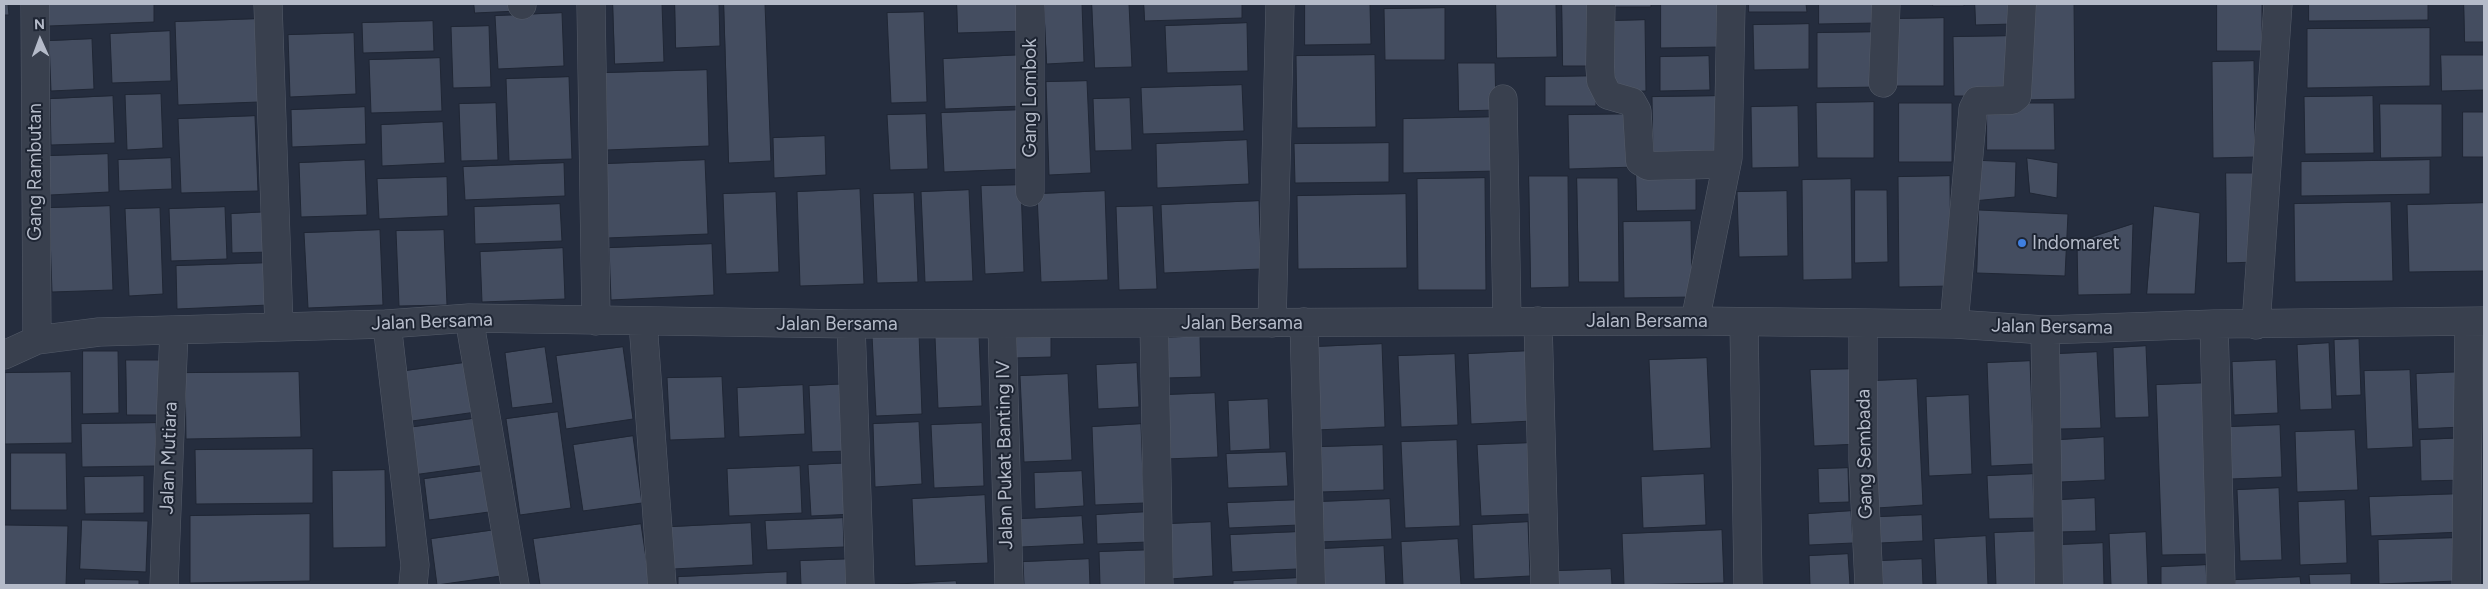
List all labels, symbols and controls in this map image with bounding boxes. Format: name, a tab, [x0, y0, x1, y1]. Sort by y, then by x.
north arrow	[15, 15, 65, 65]
text: N	[34, 16, 45, 33]
street label: Gang Lombok	[1019, 38, 1041, 158]
street label: Gang Rambutan	[24, 103, 46, 241]
place label: Indomaret	[2032, 232, 2120, 254]
marker: Indomaret	[2016, 237, 2028, 249]
street label: Jalan Bersama	[371, 308, 493, 336]
street label: Jalan Bersama	[1586, 310, 1708, 332]
street label: Jalan Bersama	[1181, 312, 1303, 334]
street label: Jalan Bersama	[776, 313, 898, 335]
street label: Jalan Bersama	[1991, 315, 2113, 339]
street label: Jalan Pukat Banting IV	[992, 360, 1018, 550]
street label: Gang Sembada	[1852, 389, 1878, 519]
street label: Jalan Mutiara	[156, 401, 182, 515]

